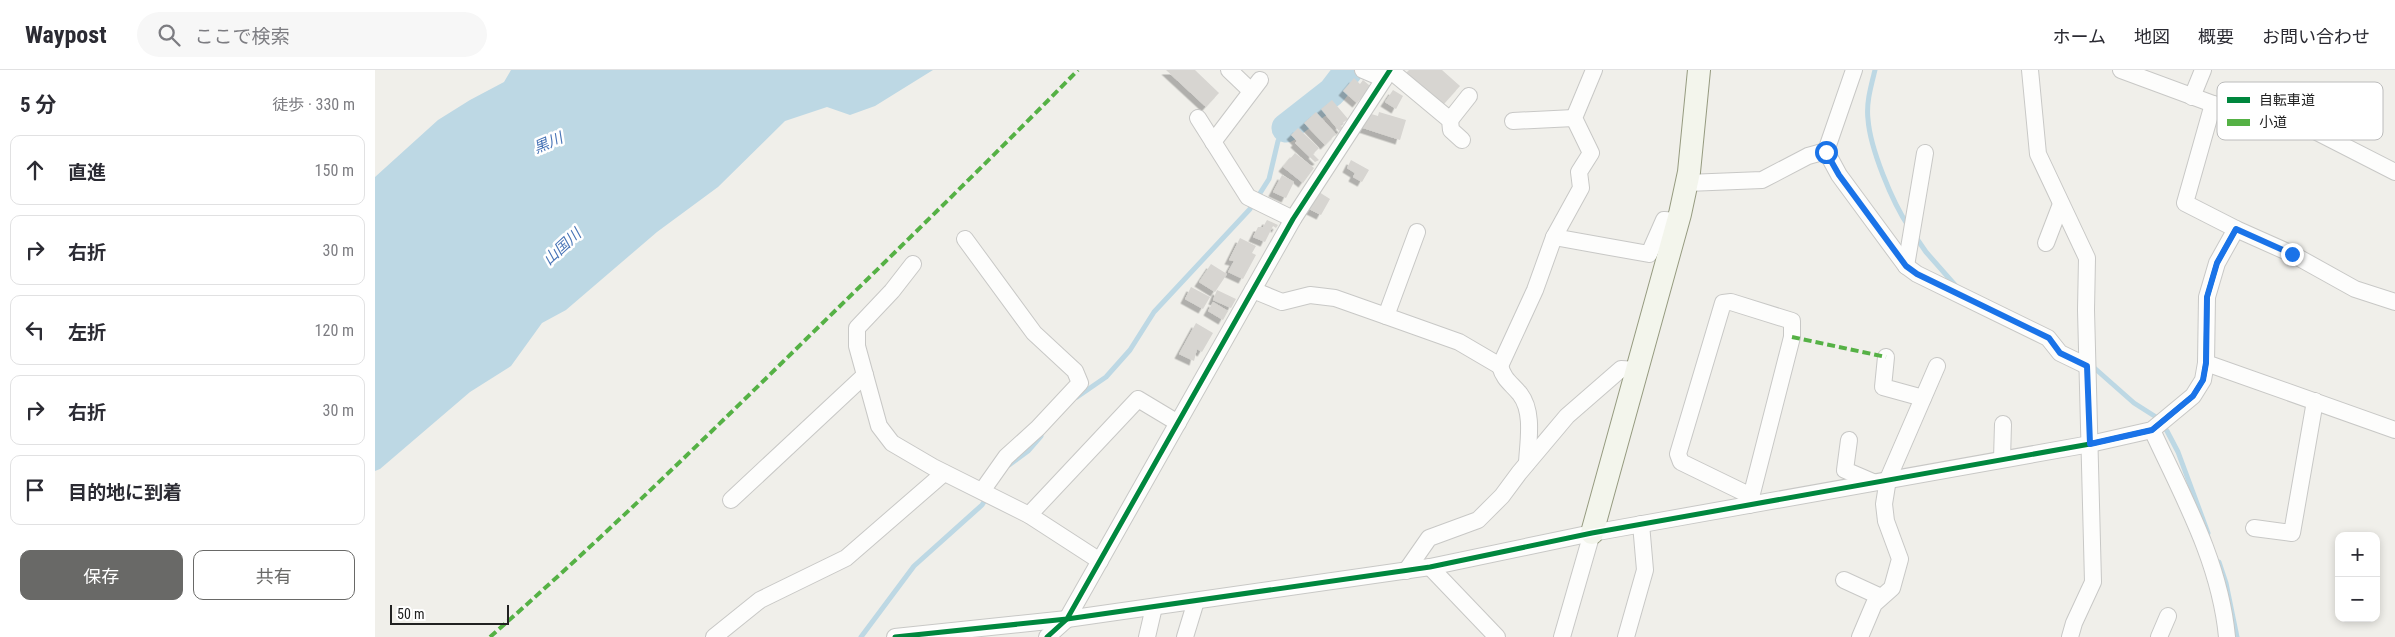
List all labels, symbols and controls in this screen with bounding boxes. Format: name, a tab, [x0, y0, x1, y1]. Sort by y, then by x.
search box	[137, 12, 487, 57]
text: Waypost	[25, 21, 107, 49]
icon: search	[155, 21, 183, 49]
text: ここで検索	[195, 25, 290, 48]
text: ホーム	[2053, 26, 2106, 47]
text: 地図	[2134, 26, 2170, 47]
text: 概要	[2198, 26, 2234, 47]
text: お問い合わせ	[2262, 26, 2370, 47]
legend	[2217, 82, 2383, 140]
text: 自転車道	[2259, 92, 2315, 108]
text: 5 分	[20, 93, 56, 117]
text: 徒歩 · 330 m	[272, 95, 355, 114]
text: 小道	[2259, 114, 2287, 130]
water label: 黒川	[531, 128, 567, 157]
route start	[1815, 141, 1838, 164]
icon: ahead	[21, 156, 49, 184]
text: 直進	[68, 161, 106, 184]
text: 150 m	[315, 161, 354, 180]
water label: 山国川	[539, 224, 586, 269]
icon: right	[21, 236, 49, 264]
text: 右折	[68, 241, 106, 264]
text: 30 m	[322, 241, 354, 260]
route end	[2281, 243, 2304, 266]
icon: left	[21, 316, 49, 344]
text: 左折	[68, 321, 106, 344]
text: 120 m	[315, 321, 354, 340]
icon: right	[21, 396, 49, 424]
text: 右折	[68, 401, 106, 424]
text: 30 m	[322, 401, 354, 420]
icon: arrive	[21, 476, 49, 504]
text: 目的地に到着	[68, 481, 182, 504]
map controls	[2335, 532, 2380, 622]
button: +	[2335, 532, 2380, 577]
button: 保存	[20, 550, 183, 600]
button: 共有	[193, 550, 355, 600]
button: −	[2335, 577, 2380, 622]
scale bar	[390, 602, 509, 625]
text: 50 m	[397, 606, 425, 622]

